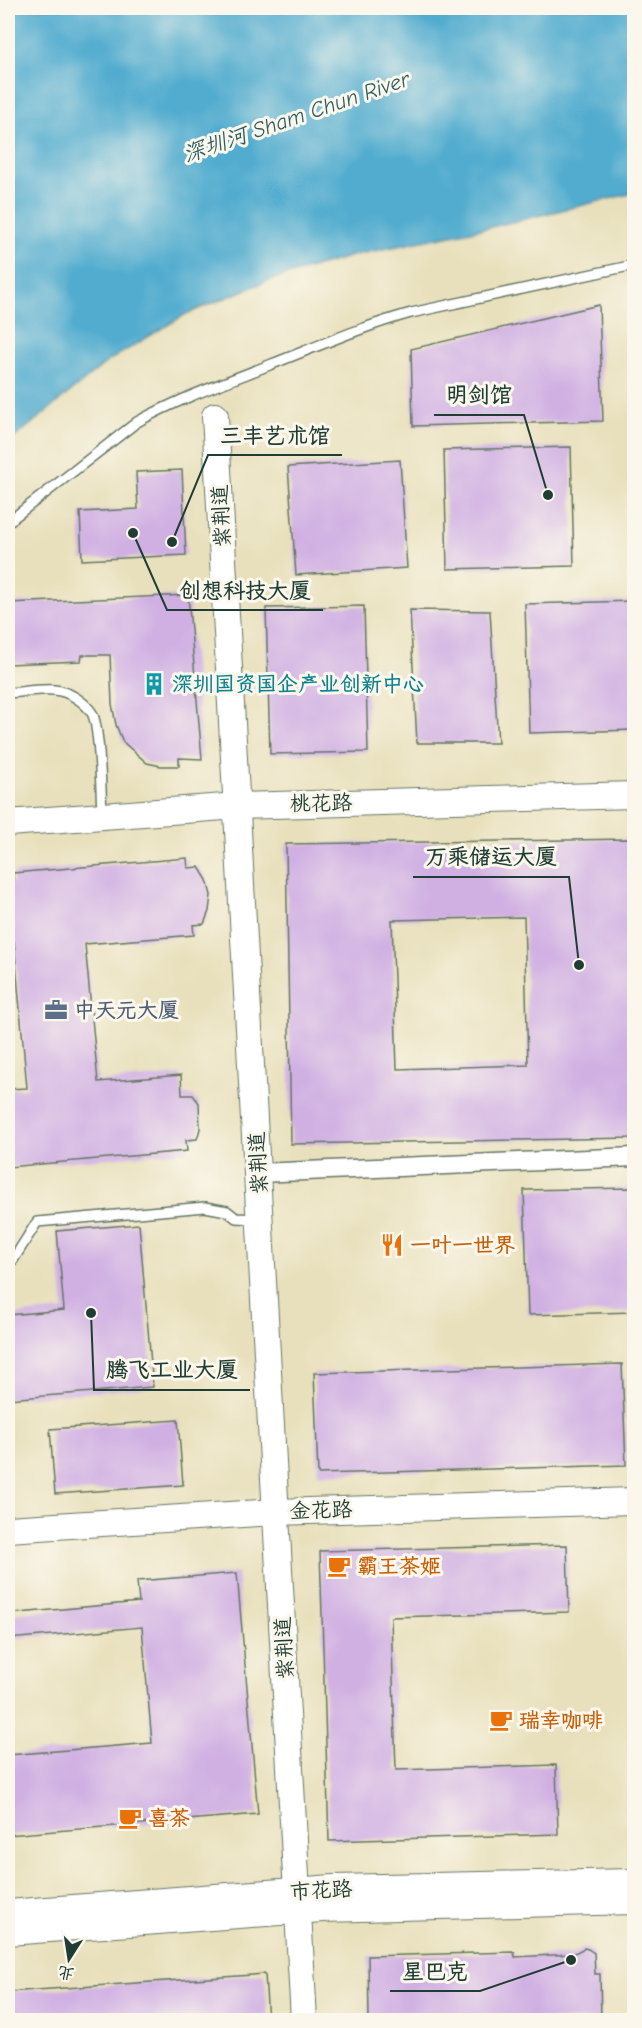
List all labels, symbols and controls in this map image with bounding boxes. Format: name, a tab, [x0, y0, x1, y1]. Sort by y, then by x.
water label: 深圳河 Sham Chun River	[180, 66, 414, 168]
callout: 明剑馆	[434, 375, 524, 415]
text: 明剑馆	[446, 382, 512, 408]
callout: 三丰艺术馆	[208, 415, 342, 455]
text: 三丰艺术馆	[220, 423, 330, 449]
street label: 紫荆道	[207, 484, 235, 548]
callout: 创想科技大厦	[167, 570, 323, 610]
text: 创想科技大厦	[179, 578, 311, 604]
building icon: 深圳国资国企产业创新中心	[141, 671, 167, 697]
place label: 深圳国资国企产业创新中心	[172, 672, 424, 696]
street label: 桃花路	[289, 790, 353, 816]
callout: 万乘储运大厦	[413, 837, 569, 877]
text: 万乘储运大厦	[425, 844, 557, 870]
office icon: 中天元大厦	[43, 997, 69, 1023]
place label: 中天元大厦	[74, 998, 179, 1022]
street label: 紫荆道	[244, 1131, 272, 1195]
restaurant icon: 一叶一世界	[379, 1232, 405, 1258]
place label: 一叶一世界	[410, 1233, 515, 1257]
callout: 腾飞工业大厦	[94, 1350, 250, 1390]
text: 腾飞工业大厦	[106, 1357, 238, 1383]
street label: 金花路	[289, 1497, 353, 1523]
cafe icon: 霸王茶姬	[326, 1553, 352, 1579]
place label: 霸王茶姬	[357, 1554, 441, 1578]
street label: 紫荆道	[270, 1616, 298, 1680]
cafe icon: 瑞幸咖啡	[488, 1707, 514, 1733]
place label: 瑞幸咖啡	[519, 1708, 603, 1732]
cafe icon: 喜茶	[117, 1805, 143, 1831]
place label: 喜茶	[148, 1806, 190, 1830]
street label: 市花路	[289, 1876, 353, 1904]
north arrow	[39, 1929, 99, 1989]
callout: 星巴克	[390, 1951, 480, 1991]
text: 星巴克	[402, 1959, 468, 1985]
text: 北	[56, 1962, 76, 1983]

